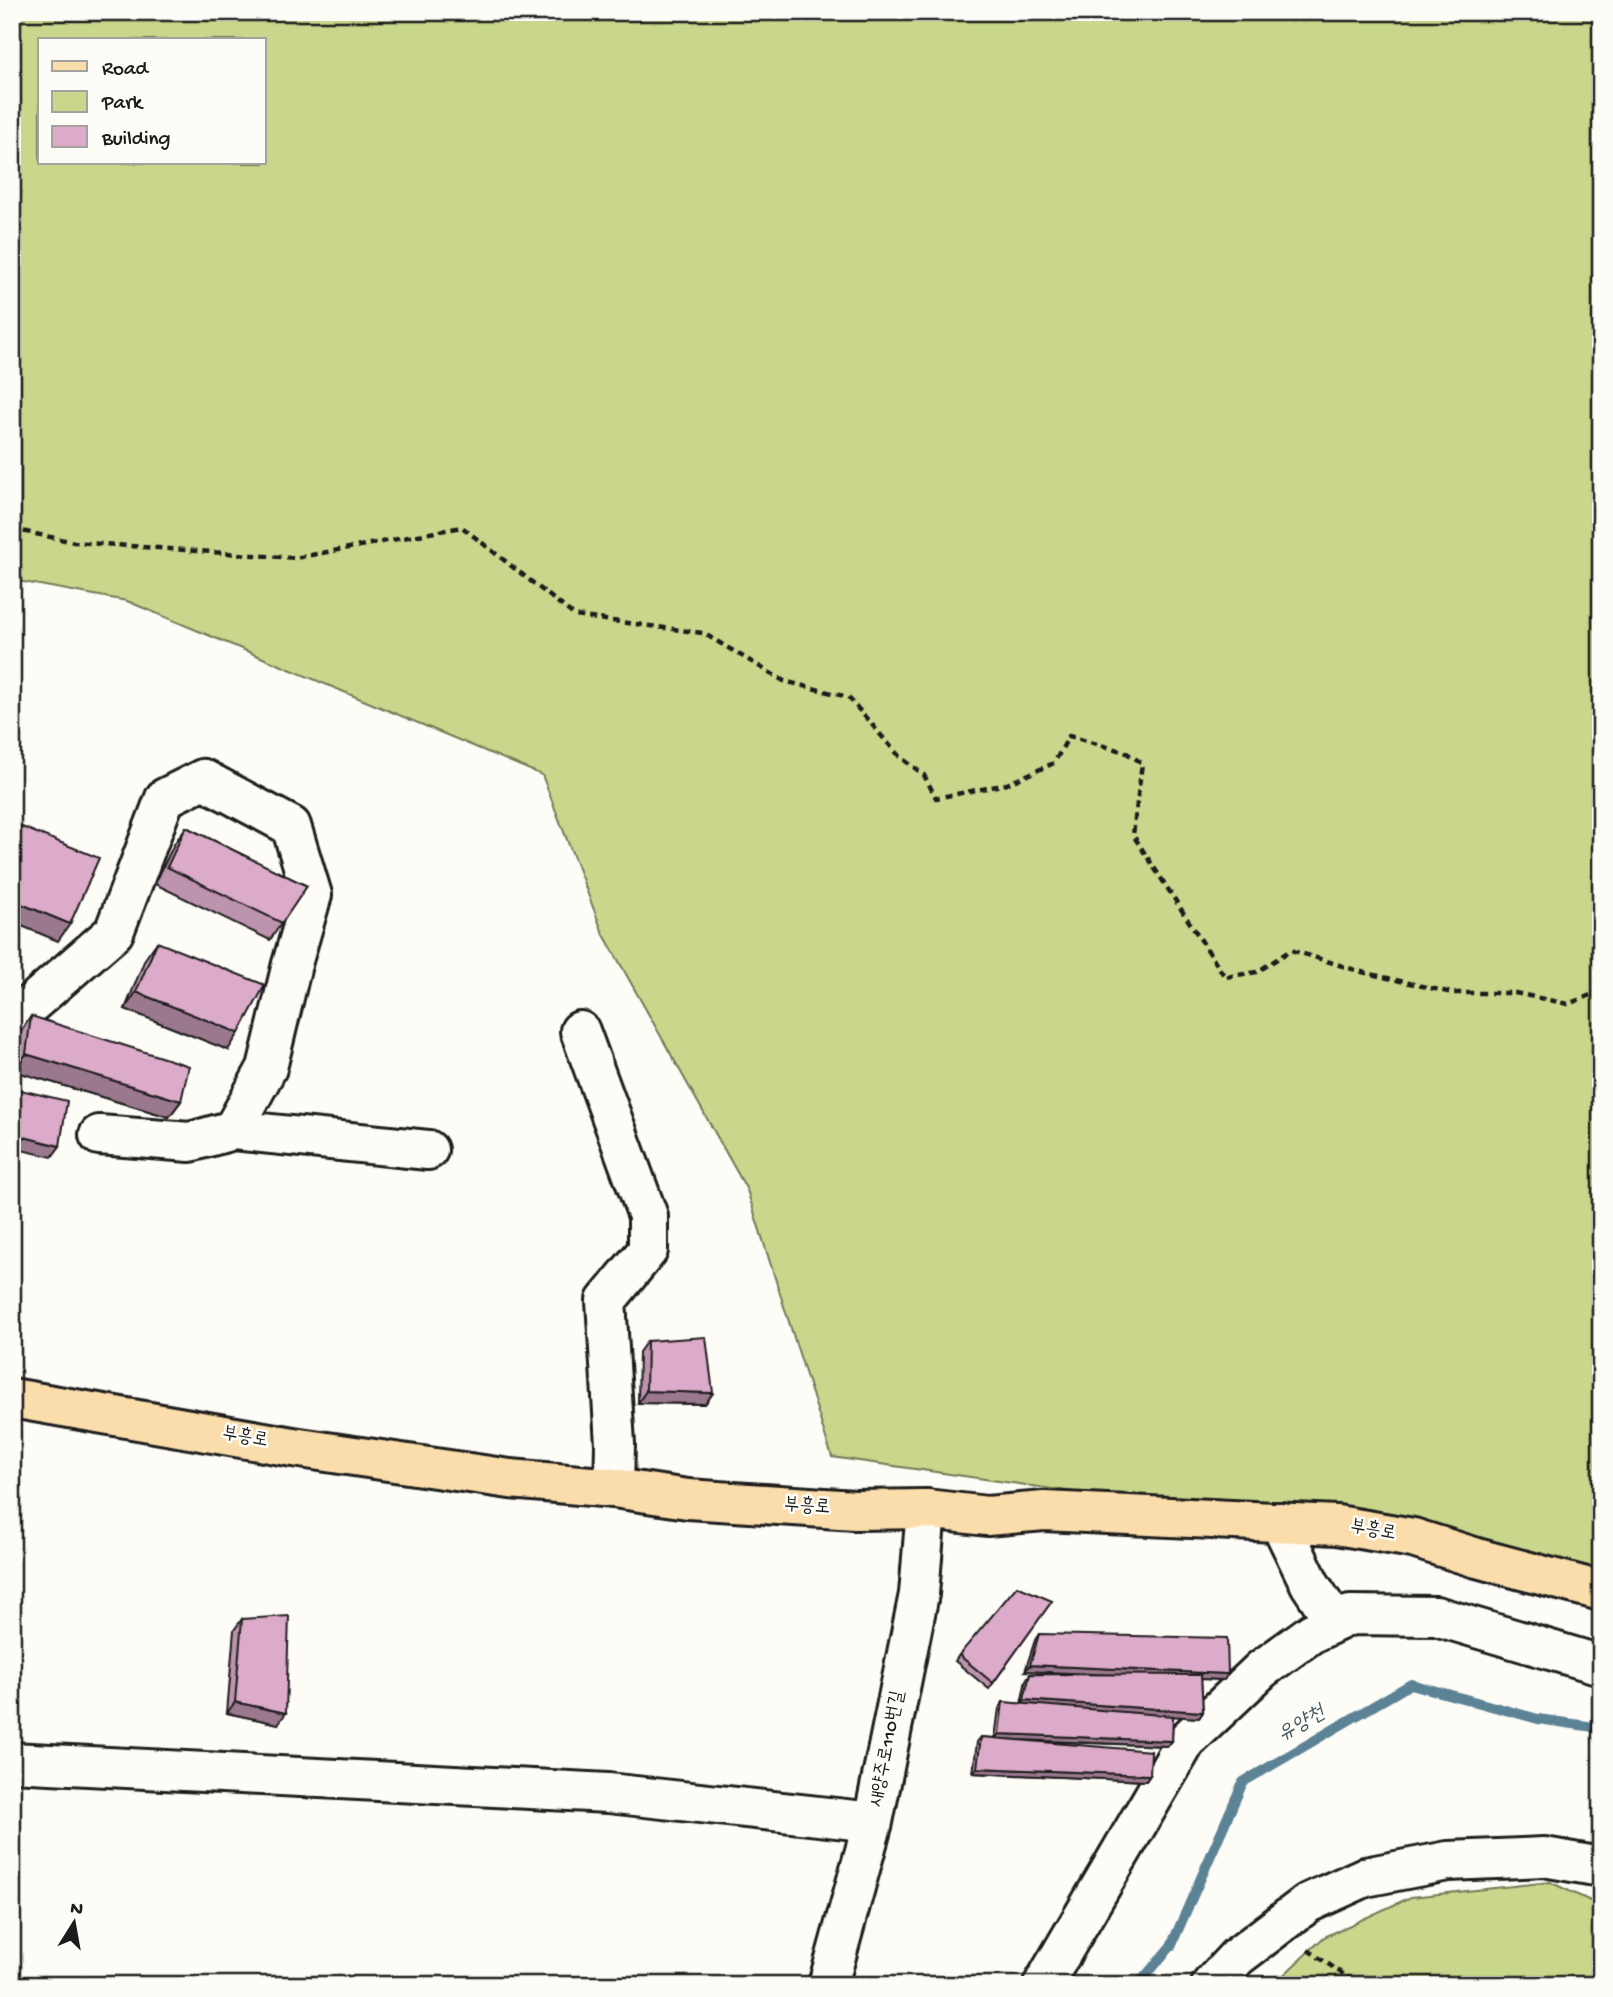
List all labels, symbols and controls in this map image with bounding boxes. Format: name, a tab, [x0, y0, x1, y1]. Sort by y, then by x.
legend	[38, 38, 266, 164]
text: Road	[102, 58, 150, 83]
text: Park	[101, 92, 145, 117]
text: Building	[101, 128, 171, 153]
street label: 부흥로	[220, 1423, 270, 1453]
street label: 부흥로	[783, 1494, 831, 1520]
street label: 부흥로	[1348, 1516, 1398, 1546]
street label: 새양주로110번길	[865, 1689, 911, 1809]
water label: 유양천	[1274, 1700, 1332, 1749]
north arrow	[38, 1888, 108, 1958]
text: N	[68, 1897, 85, 1922]

